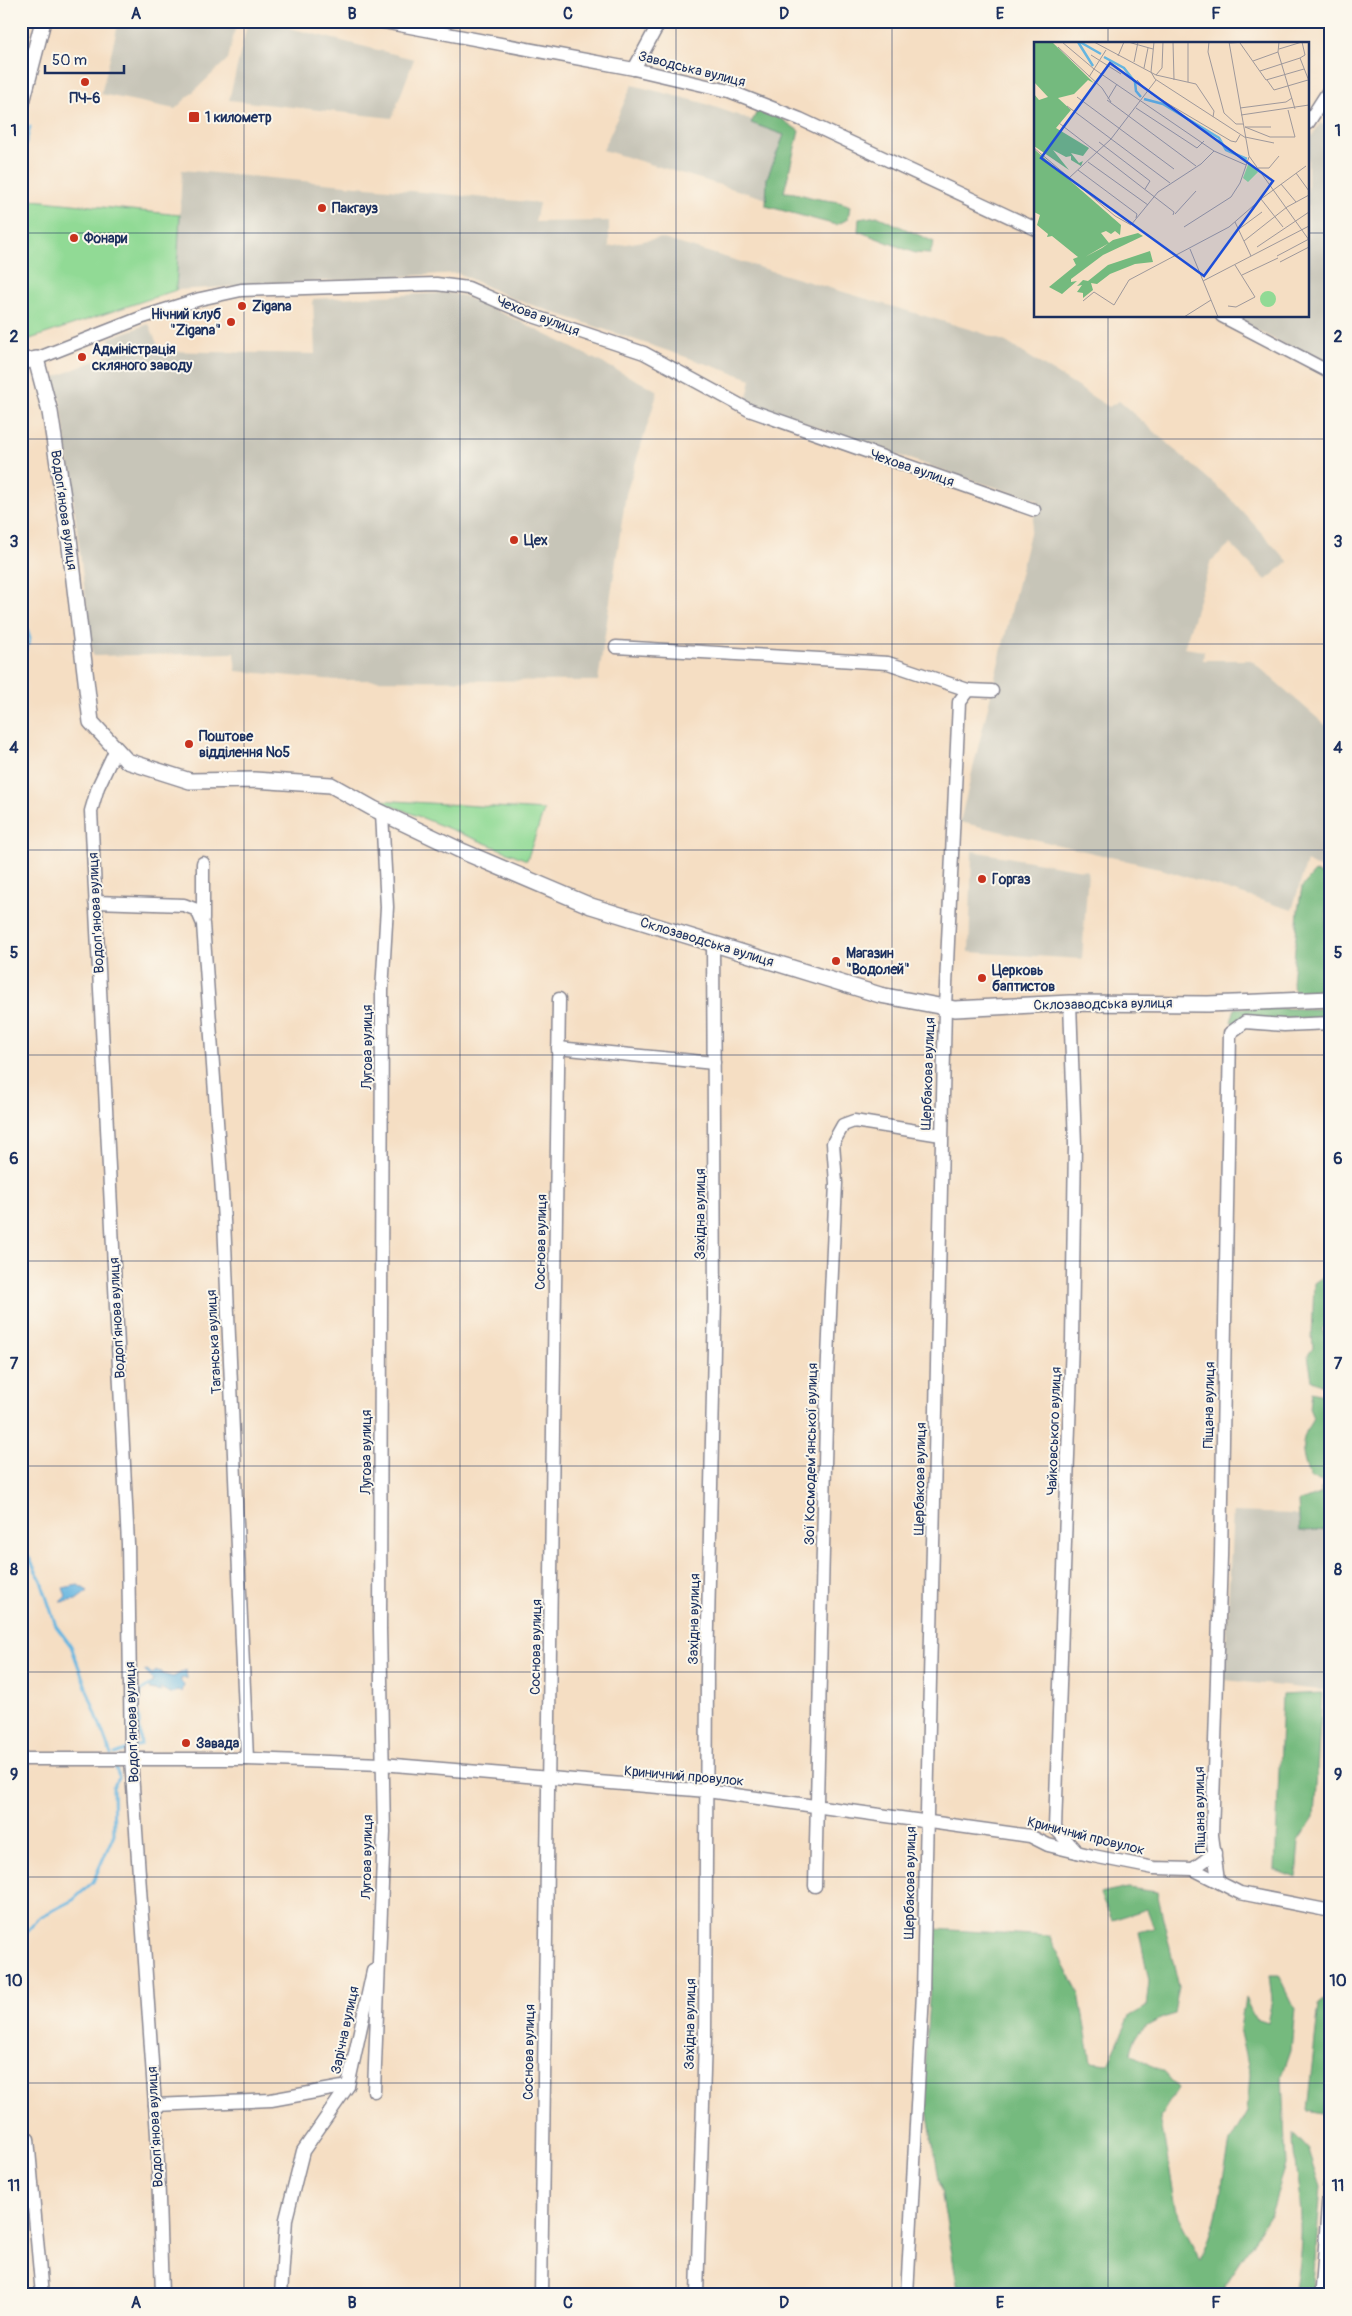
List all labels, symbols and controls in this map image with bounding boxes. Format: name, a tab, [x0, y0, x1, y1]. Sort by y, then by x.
text: A	[131, 4, 142, 24]
text: B	[347, 4, 357, 24]
text: C	[563, 4, 573, 24]
text: D	[779, 4, 789, 24]
text: E	[996, 4, 1005, 24]
text: F	[1211, 4, 1221, 24]
scale bar	[45, 42, 124, 74]
inset map	[1034, 42, 1310, 318]
street label: Заводська вулиця	[637, 47, 747, 91]
text: 50 m	[52, 51, 87, 70]
marker: ПЧ-6	[79, 76, 91, 88]
place label: ПЧ-6	[70, 90, 100, 107]
place label: 1 километр	[205, 109, 272, 126]
marker: 1 километр	[187, 110, 201, 124]
text: 1	[11, 121, 17, 141]
text: 1	[1335, 121, 1341, 141]
place label: Пакгауз	[332, 200, 378, 217]
marker: Пакгауз	[316, 202, 328, 214]
place label: Фонари	[83, 230, 128, 247]
marker: Фонари	[68, 232, 80, 244]
street label: Чехова вулиця	[494, 292, 582, 340]
place label: Zigana	[252, 298, 292, 315]
marker: Zigana	[236, 300, 248, 312]
place label: Нічний клуб "Zigana"	[151, 306, 221, 339]
marker: Нічний клуб "Zigana"	[225, 316, 237, 328]
text: 2	[10, 327, 19, 347]
text: 2	[1334, 327, 1343, 347]
place label: Адміністрація скляного заводу	[91, 341, 192, 374]
marker: Адміністрація скляного заводу	[76, 351, 88, 363]
street label: Чехова вулиця	[868, 446, 956, 490]
street label: Водоп’янова вулиця	[47, 449, 81, 571]
text: 3	[10, 532, 19, 552]
place label: Цех	[524, 532, 548, 549]
text: 3	[1334, 532, 1343, 552]
marker: Цех	[508, 534, 520, 546]
place label: Поштове відділення №5	[199, 728, 291, 761]
text: 4	[9, 738, 19, 758]
marker: Поштове відділення №5	[183, 738, 195, 750]
text: 4	[1333, 738, 1343, 758]
street label: Водоп’янова вулиця	[84, 852, 108, 974]
place label: Горгаз	[992, 871, 1031, 888]
marker: Горгаз	[976, 873, 988, 885]
street label: Склозаводська вулиця	[638, 914, 776, 970]
text: 5	[10, 943, 19, 963]
text: 5	[1334, 943, 1343, 963]
place label: Магазин "Водолей"	[846, 945, 910, 978]
marker: Магазин "Водолей"	[830, 955, 842, 967]
place label: Церковь баптистов	[992, 962, 1055, 995]
marker: Церковь баптистов	[976, 972, 988, 984]
street label: Склозаводська вулиця	[1033, 994, 1173, 1014]
street label: Лугова вулиця	[359, 1005, 376, 1090]
street label: Щербакова вулиця	[918, 1017, 938, 1131]
text: 6	[9, 1149, 19, 1169]
text: 6	[1333, 1149, 1343, 1169]
street label: Західна вулиця	[692, 1168, 709, 1260]
street label: Соснова вулиця	[532, 1194, 550, 1290]
street label: Водоп’янова вулиця	[105, 1257, 129, 1379]
street label: Таганська вулиця	[203, 1289, 225, 1395]
text: 7	[10, 1354, 19, 1374]
text: 7	[1334, 1354, 1343, 1374]
street label: Піщана вулиця	[1200, 1361, 1218, 1449]
street label: Зої Космодем’янської вулиця	[801, 1363, 821, 1545]
street label: Чайковського вулиця	[1043, 1366, 1065, 1496]
street label: Лугова вулиця	[358, 1410, 375, 1495]
street label: Щербакова вулиця	[911, 1422, 929, 1536]
text: 8	[10, 1560, 18, 1580]
text: 8	[1334, 1560, 1342, 1580]
street label: Західна вулиця	[685, 1573, 703, 1665]
street label: Соснова вулиця	[527, 1599, 545, 1695]
street label: Водоп’янова вулиця	[121, 1661, 143, 1783]
place label: Завада	[196, 1735, 240, 1752]
marker: Завада	[180, 1737, 192, 1749]
street label: Криничний провулок	[623, 1762, 745, 1790]
text: 9	[10, 1765, 18, 1785]
text: 9	[1334, 1765, 1342, 1785]
street label: Піщана вулиця	[1191, 1766, 1209, 1854]
street label: Криничний провулок	[1026, 1813, 1146, 1859]
street label: Лугова вулиця	[358, 1814, 376, 1901]
street label: Щербакова вулиця	[901, 1826, 919, 1940]
text: 10	[5, 1971, 23, 1991]
text: 10	[1329, 1971, 1347, 1991]
street label: Західна вулиця	[681, 1978, 699, 2070]
street label: Зарічна вулиця	[327, 1984, 363, 2076]
street label: Соснова вулиця	[520, 2004, 538, 2100]
street label: Водоп’янова вулиця	[143, 2066, 167, 2188]
text: 11	[8, 2176, 20, 2196]
text: 11	[1332, 2176, 1344, 2196]
text: A	[131, 2293, 142, 2313]
text: B	[347, 2293, 357, 2313]
text: C	[563, 2293, 573, 2313]
text: D	[779, 2293, 789, 2313]
text: E	[996, 2293, 1005, 2313]
text: F	[1211, 2293, 1221, 2313]

